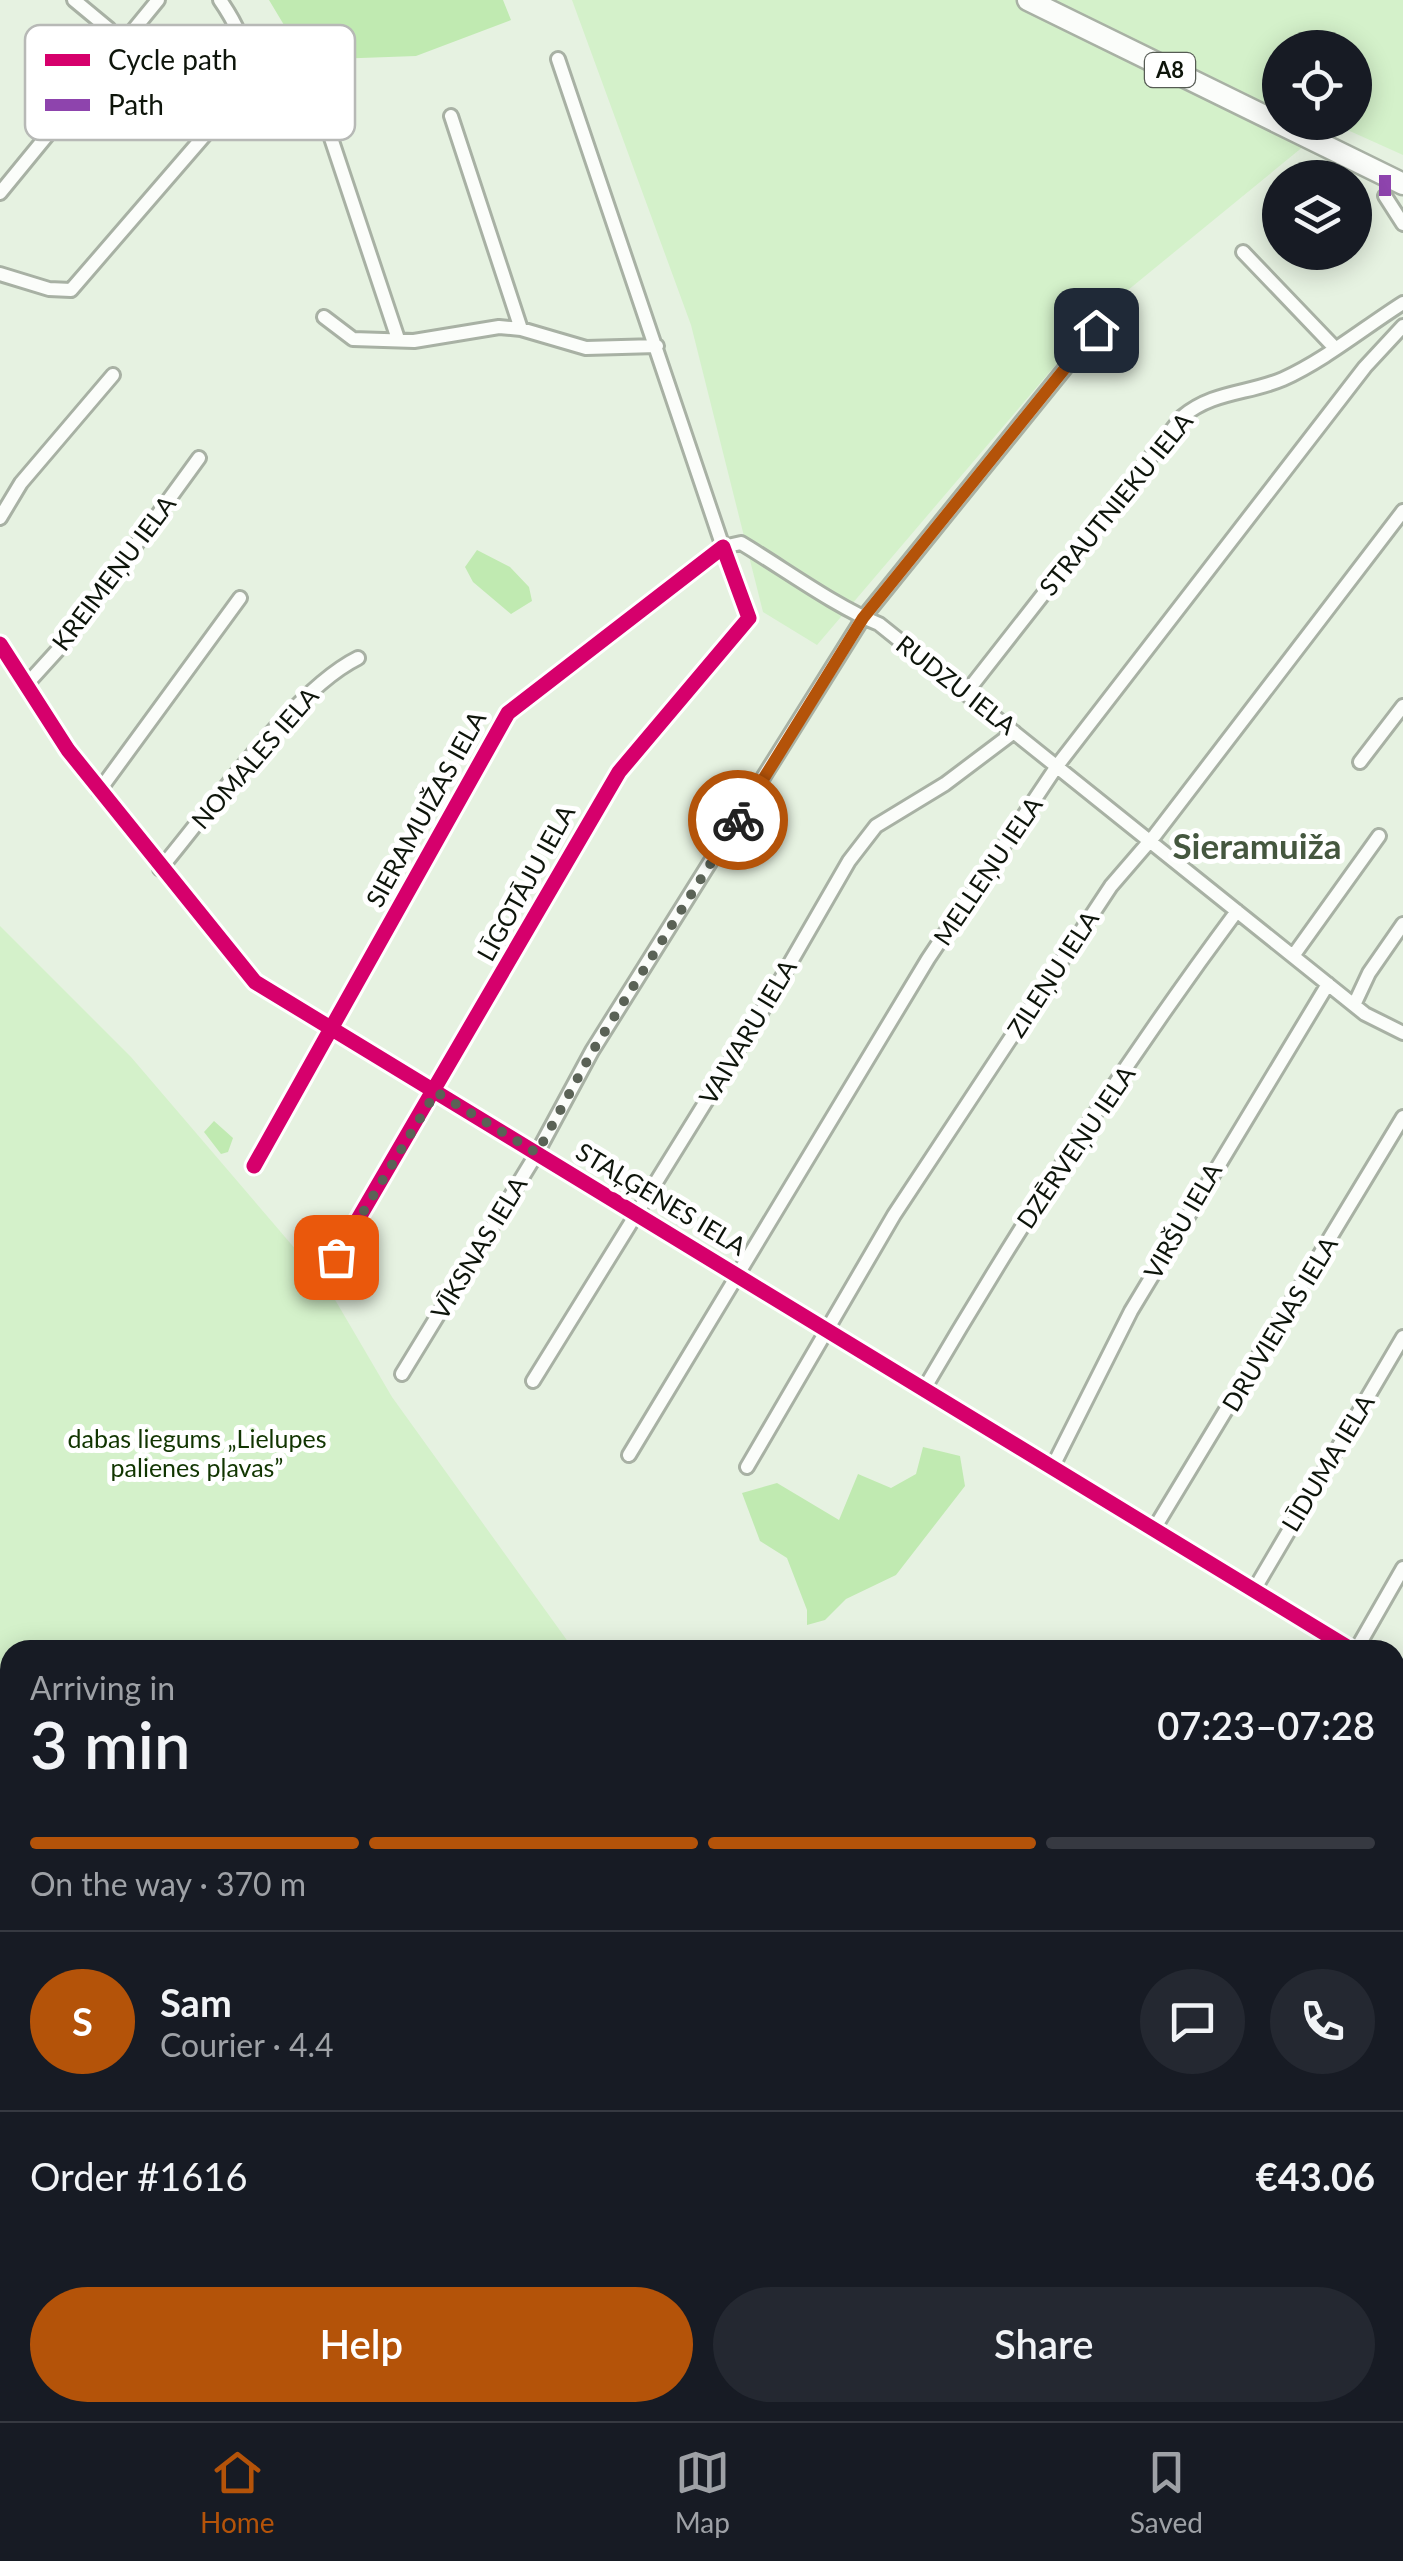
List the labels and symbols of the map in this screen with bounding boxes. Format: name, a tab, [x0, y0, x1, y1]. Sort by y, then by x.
legend	[25, 25, 355, 140]
text: Cycle path	[108, 42, 237, 76]
road number: A8	[1145, 53, 1195, 87]
text: Path	[108, 87, 164, 121]
pin	[1054, 288, 1139, 373]
street label: STRAUTNIEKU IELA	[1032, 406, 1198, 601]
street label: KREIMEŅU IELA	[45, 489, 181, 656]
street label: RUDZU IELA	[891, 628, 1022, 740]
street label: NOMALES IELA	[185, 680, 324, 834]
street label: SIERAMUIŽAS IELA	[359, 705, 491, 912]
courier	[688, 770, 788, 870]
street label: MELLEŅU IELA	[926, 790, 1048, 950]
street label: LĪGOTĀJU IELA	[470, 799, 580, 966]
district label: Sieramuiža	[1172, 824, 1342, 866]
street label: ZILEŅU IELA	[1000, 905, 1104, 1042]
street label: VAIVARU IELA	[692, 954, 802, 1109]
street label: DZĒRVEŅU IELA	[1010, 1059, 1141, 1233]
street label: STAĻĢENES IELA	[571, 1136, 752, 1261]
street label: VIRŠU IELA	[1137, 1157, 1227, 1284]
street label: VĪKSNAS IELA	[424, 1171, 533, 1324]
pin	[294, 1215, 379, 1300]
street label: DRUVIENAS IELA	[1215, 1231, 1343, 1416]
street label: LĪDUMA IELA	[1275, 1389, 1380, 1536]
park label: dabas liegums „Lielupes palienes pļavas”	[67, 1423, 327, 1482]

